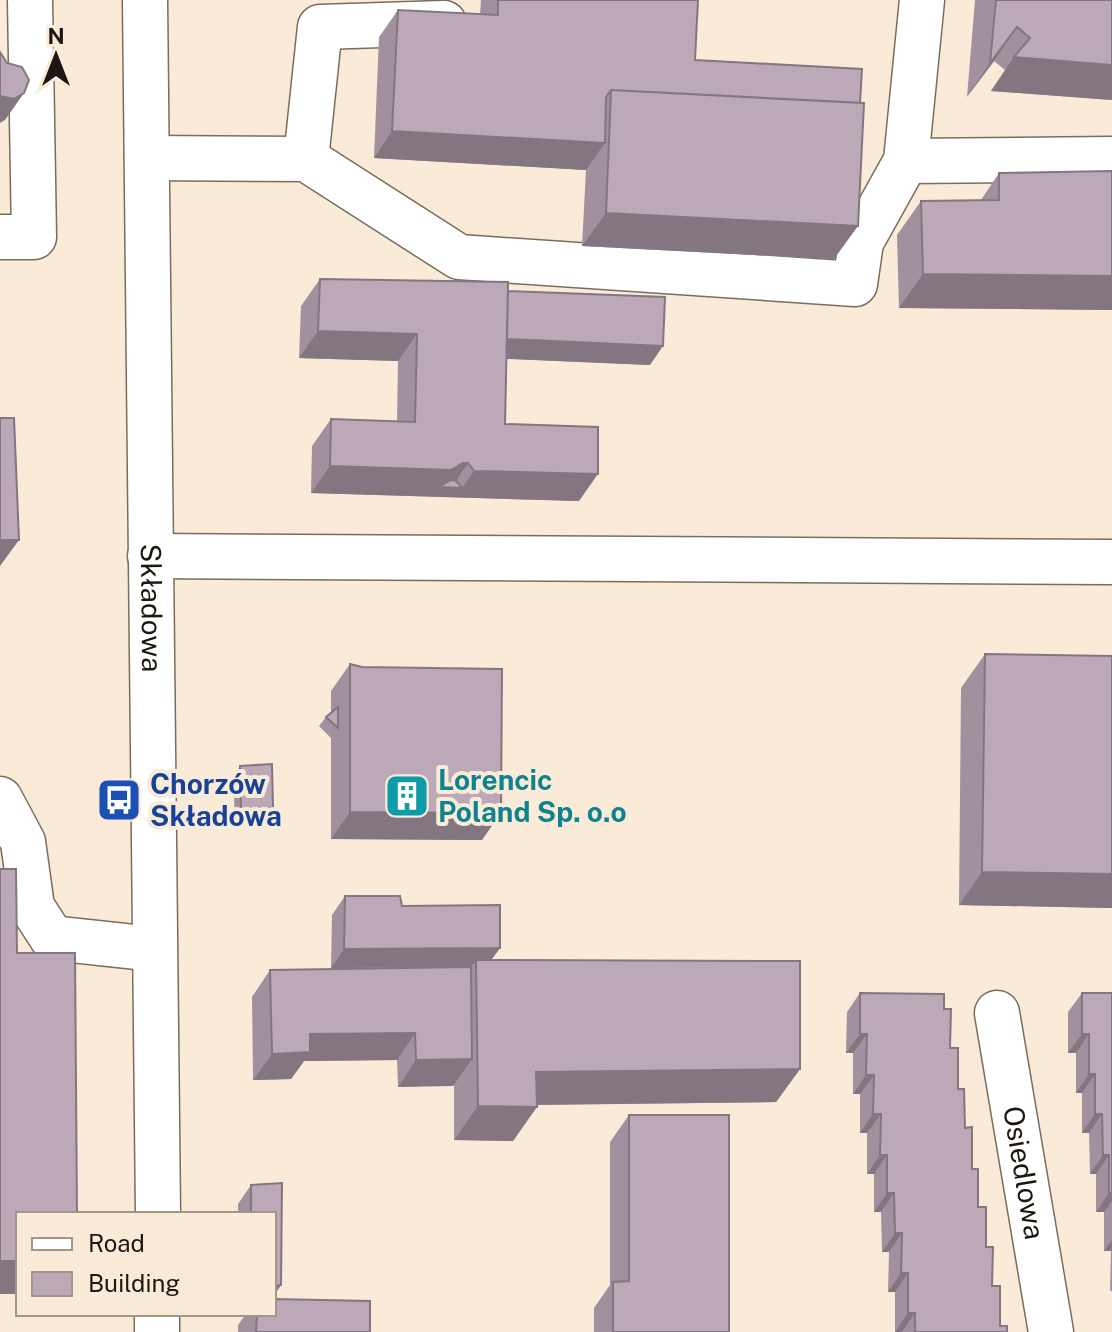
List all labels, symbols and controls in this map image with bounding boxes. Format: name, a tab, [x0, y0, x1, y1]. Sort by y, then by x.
north arrow	[16, 16, 96, 96]
text: N	[47, 23, 65, 49]
street label: Składowa	[135, 543, 169, 673]
place label: Lorencic Poland Sp. o.o	[438, 763, 627, 828]
place label: Chorzów Składowa	[150, 767, 282, 832]
building icon: Lorencic Poland Sp. o.o	[383, 772, 431, 820]
bus stop icon: Chorzów Składowa	[95, 776, 143, 824]
street label: Osiedlowa	[997, 1103, 1052, 1242]
legend	[16, 1212, 276, 1316]
text: Road	[88, 1229, 145, 1257]
text: Building	[88, 1269, 180, 1297]

